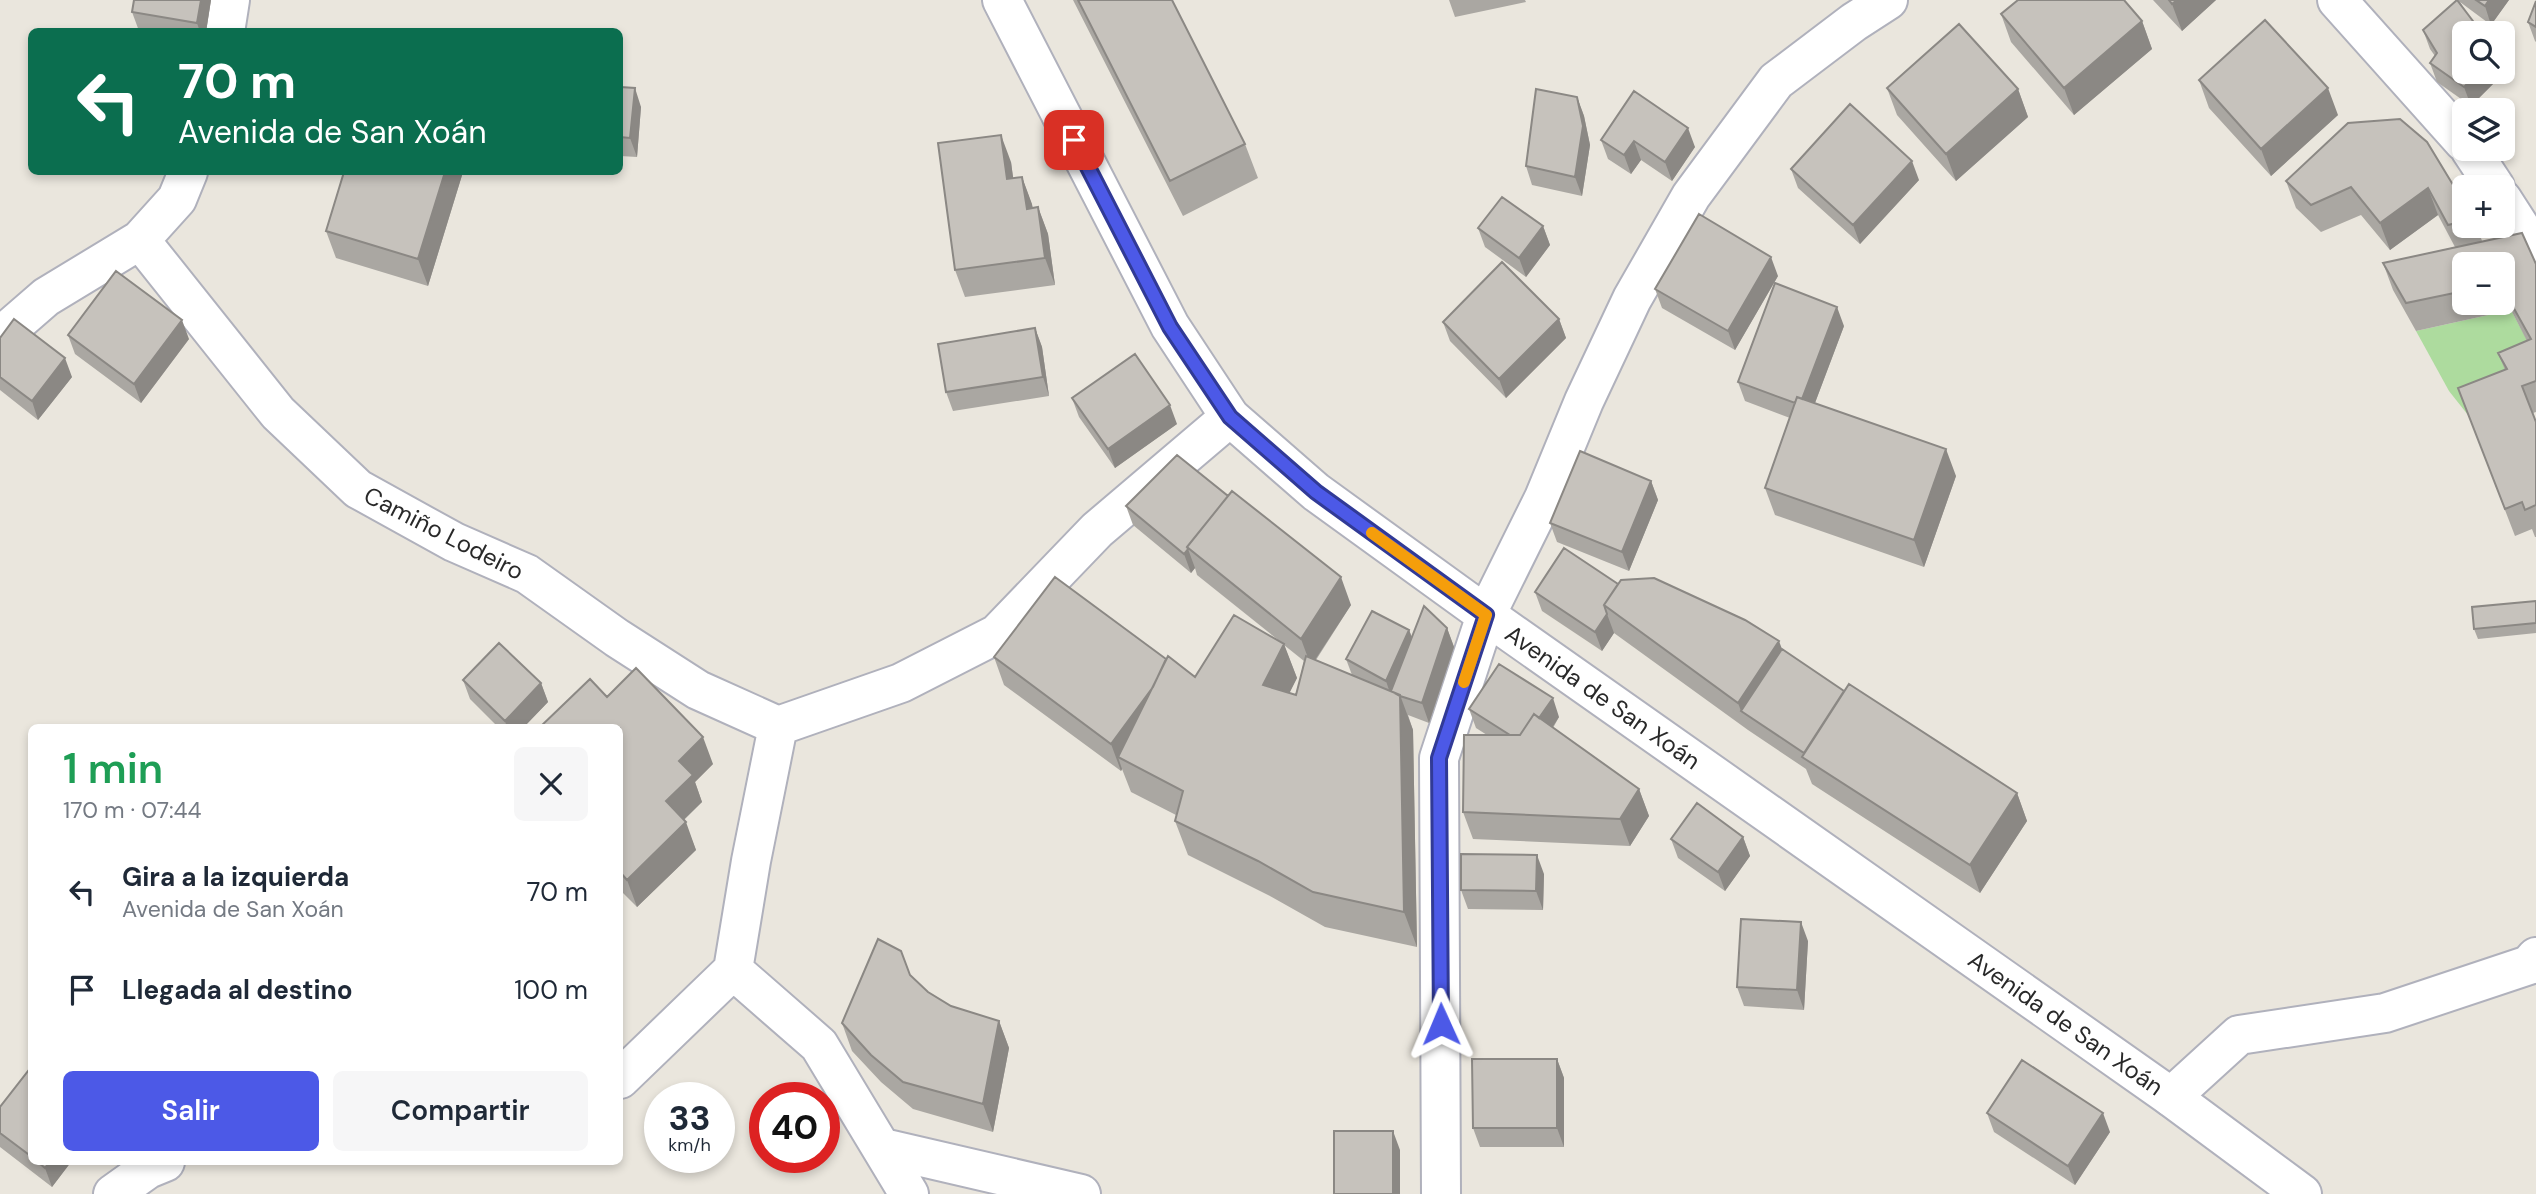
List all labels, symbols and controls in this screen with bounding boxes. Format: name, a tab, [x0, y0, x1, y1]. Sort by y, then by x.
map controls	[2452, 21, 2515, 315]
button: search	[2452, 21, 2515, 84]
text: 70 m	[178, 49, 296, 113]
icon: left	[63, 56, 154, 147]
button: layers	[2452, 98, 2515, 161]
pin	[1044, 110, 1104, 170]
text: Avenida de San Xoán	[178, 111, 487, 153]
icon: arrive	[1055, 121, 1093, 159]
button: +	[2452, 175, 2515, 238]
button: −	[2452, 252, 2515, 315]
street label: Camiño Lodeiro	[359, 479, 529, 587]
street label: Avenida de San Xoán	[1499, 618, 1707, 776]
text: 1 min	[63, 741, 163, 796]
button: close	[514, 747, 588, 821]
text: 170 m · 07:44	[63, 795, 202, 825]
text: Gira a la izquierda	[122, 860, 349, 894]
icon: left	[63, 873, 101, 911]
text: 70 m	[527, 875, 588, 909]
text: Avenida de San Xoán	[122, 894, 344, 924]
street label: Avenida de San Xoán	[1962, 944, 2170, 1102]
icon: arrive	[63, 971, 101, 1009]
text: Llegada al destino	[122, 973, 353, 1007]
text: 100 m	[514, 973, 588, 1007]
position arrow	[1404, 987, 1478, 1061]
button: Salir	[63, 1071, 319, 1151]
button: Compartir	[333, 1071, 588, 1151]
speed limit sign: 40	[749, 1082, 840, 1173]
text: 33	[668, 1095, 711, 1141]
text: km/h	[668, 1133, 711, 1157]

